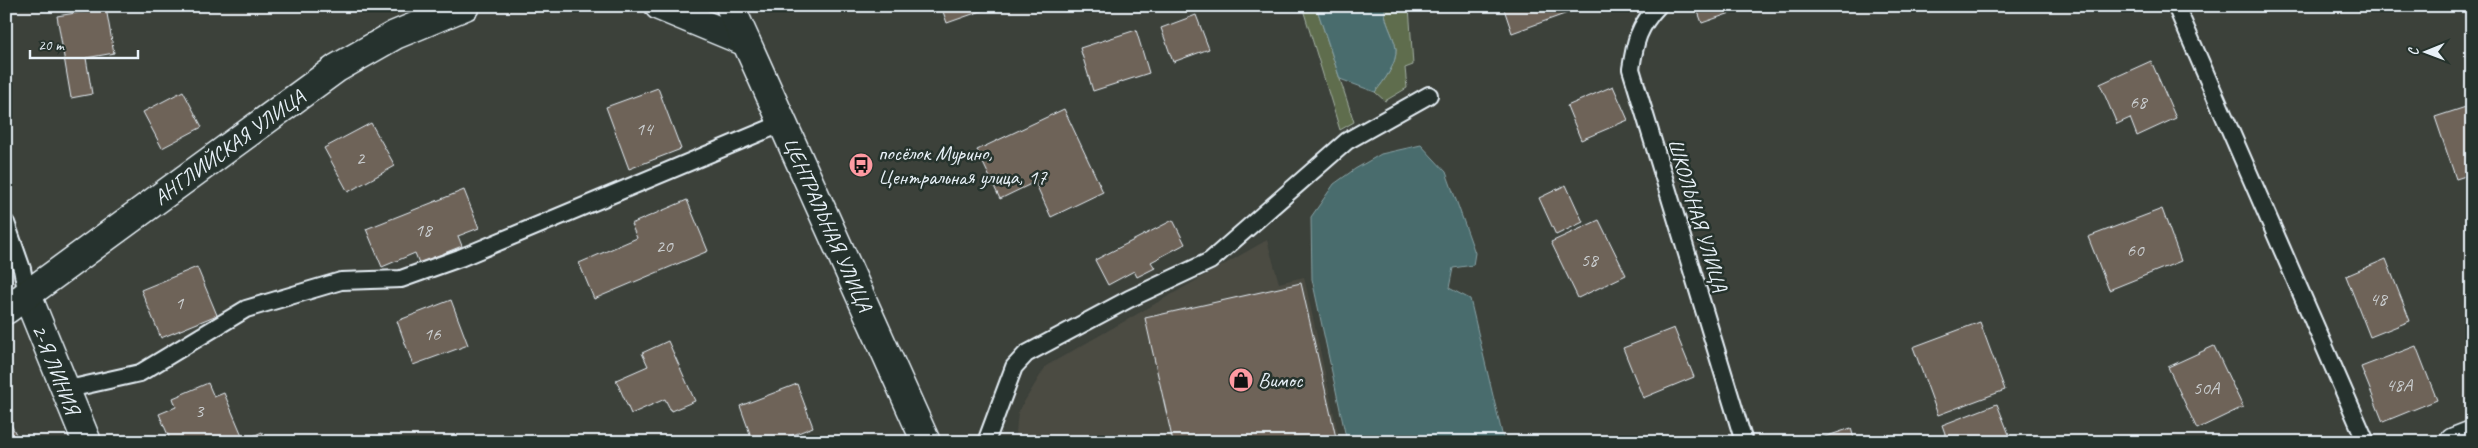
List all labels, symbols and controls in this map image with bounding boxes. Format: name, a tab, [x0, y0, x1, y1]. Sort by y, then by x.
scale bar	[30, 28, 138, 60]
north arrow	[2400, 28, 2450, 78]
text: 20 m	[38, 36, 65, 55]
text: С	[2405, 47, 2422, 56]
street label: АНГЛИЙСКАЯ УЛИЦА	[148, 83, 310, 211]
house number: 68	[2129, 90, 2149, 114]
house number: 14	[635, 117, 655, 141]
street label: ЦЕНТРАЛЬНАЯ УЛИЦА	[778, 133, 879, 317]
street label: ШКОЛЬНАЯ УЛИЦА	[1662, 135, 1734, 295]
place label: посёлок Мурино, Центральная улица, 17	[878, 140, 1048, 190]
house number: 2	[356, 146, 366, 170]
bus stop icon: посёлок Мурино, Центральная улица, 17	[848, 152, 874, 178]
house number: 18	[414, 218, 434, 242]
house number: 20	[655, 234, 674, 258]
house number: 60	[2126, 238, 2145, 262]
house number: 58	[1580, 248, 1600, 272]
house number: 48	[2369, 287, 2389, 311]
house number: 1	[175, 291, 185, 315]
street label: 2-Я ЛИНИЯ	[26, 320, 87, 421]
house number: 16	[423, 322, 442, 346]
shop icon: Вимос	[1228, 367, 1254, 393]
place label: Вимос	[1258, 367, 1304, 393]
house number: 48А	[2386, 373, 2414, 397]
house number: 50А	[2193, 376, 2221, 400]
house number: 3	[195, 399, 205, 423]

